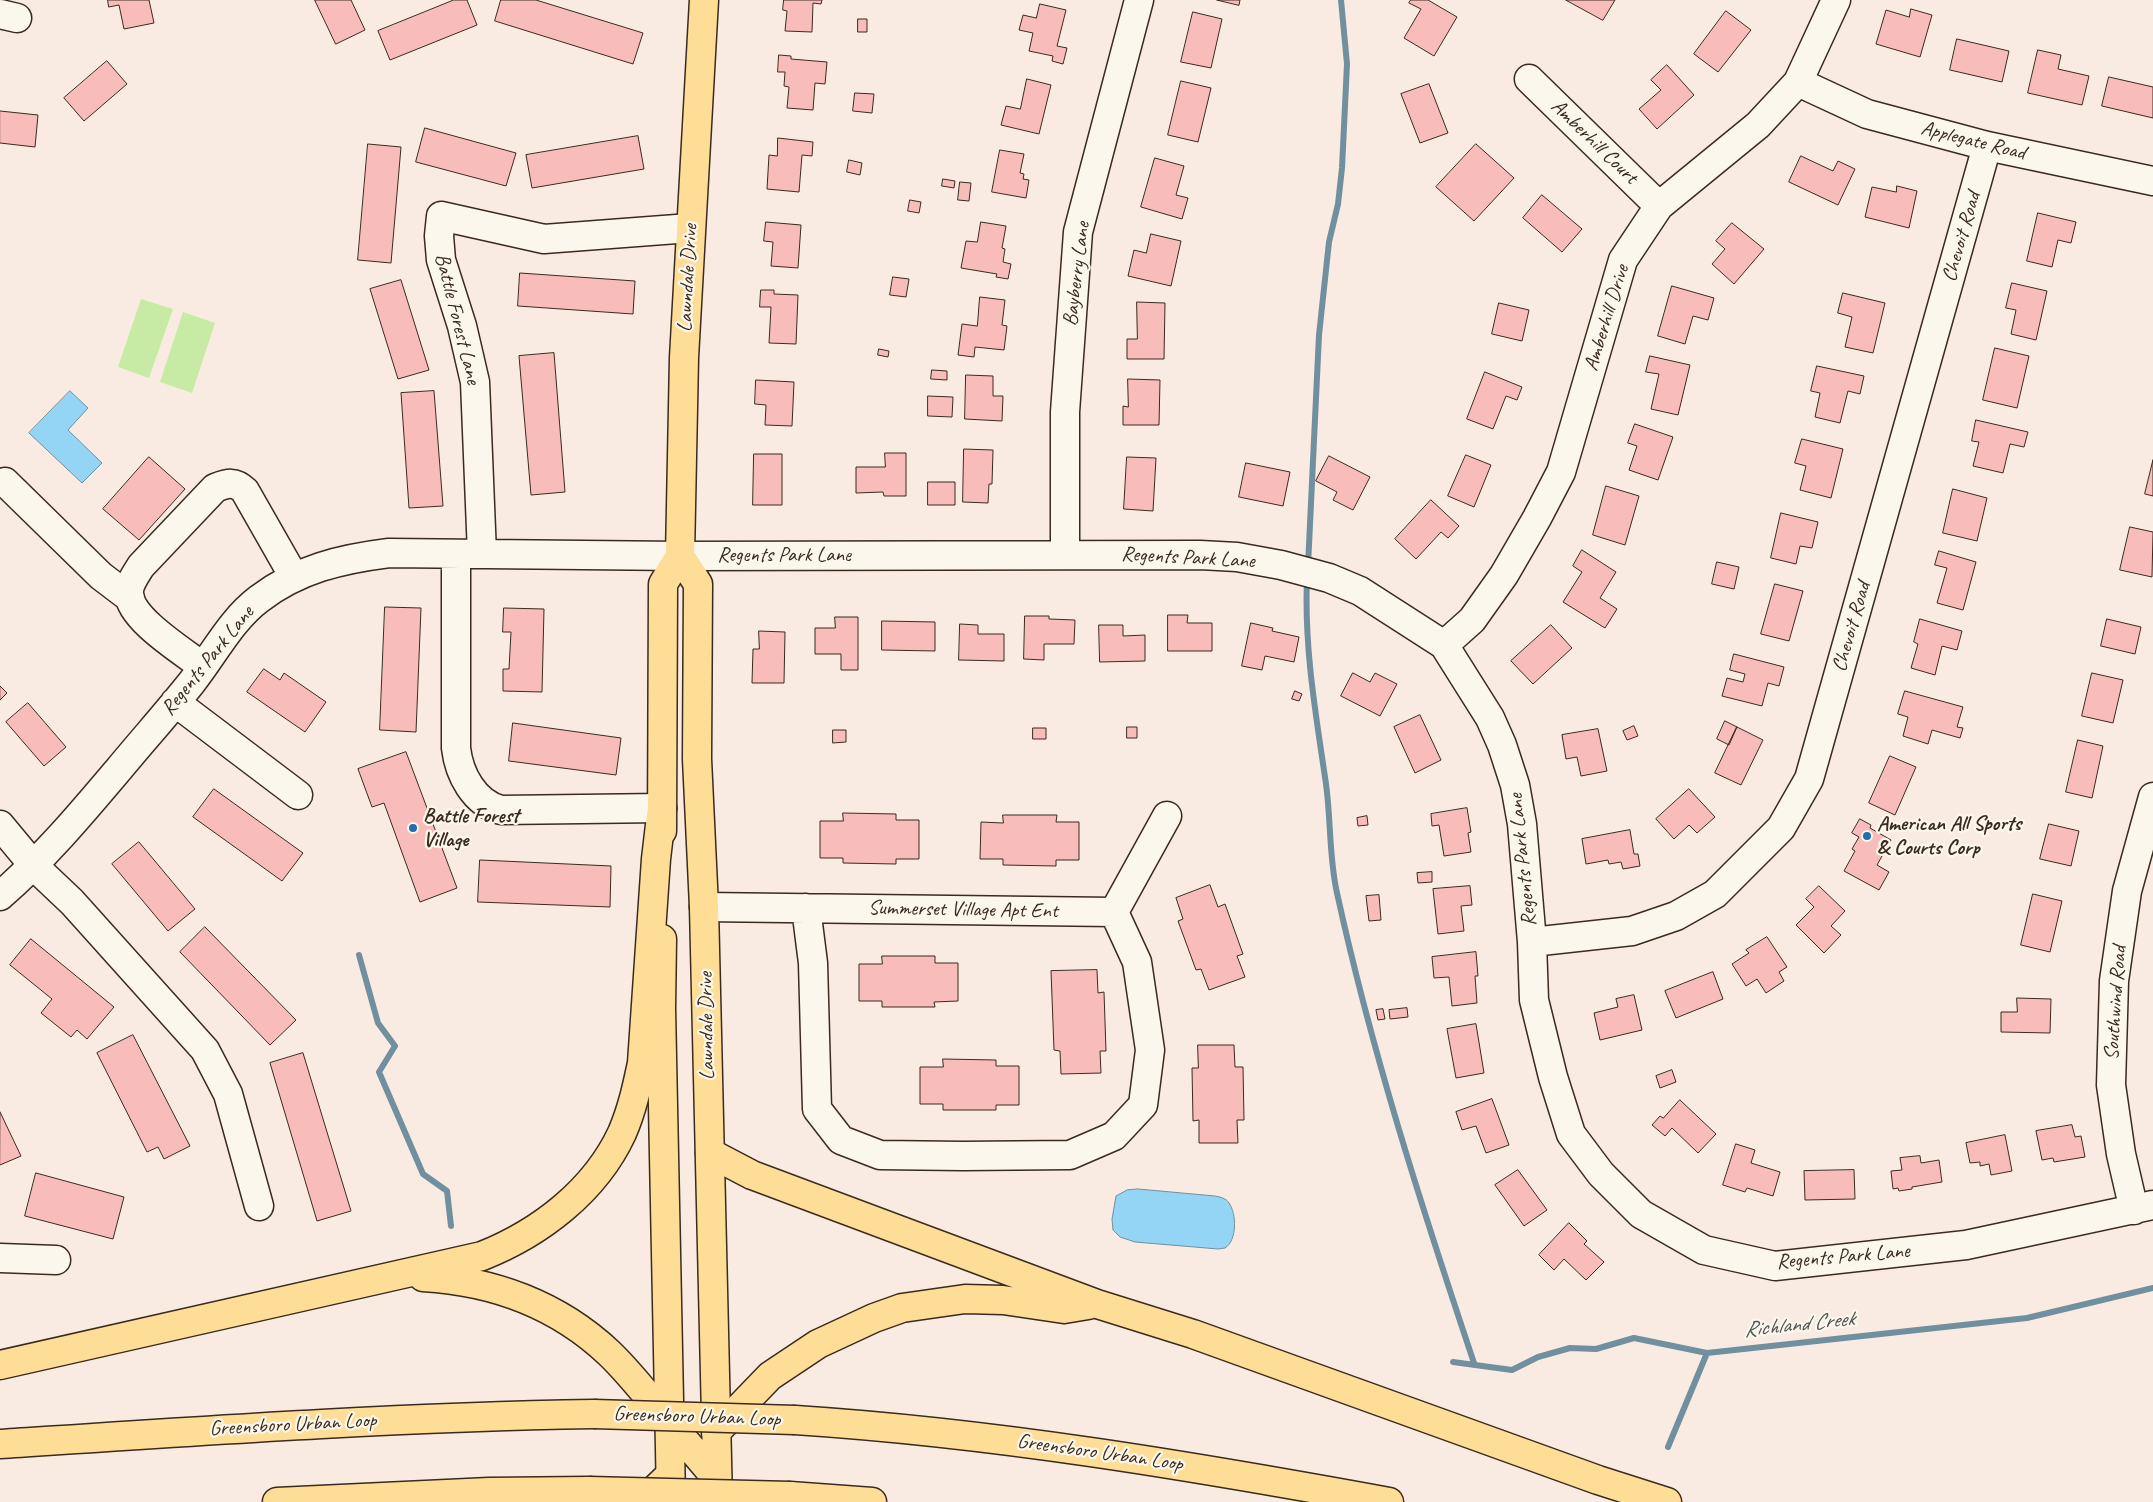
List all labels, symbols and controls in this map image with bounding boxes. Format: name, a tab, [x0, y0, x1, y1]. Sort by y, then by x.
street label: Amberhill Court	[1545, 94, 1643, 190]
street label: Applegate Road	[1918, 116, 2028, 166]
street label: Chevoit Road	[1937, 189, 1987, 285]
street label: Bayberry Lane	[1058, 221, 1096, 327]
street label: Lawndale Drive	[673, 223, 703, 333]
street label: Battle Forest Lane	[429, 251, 485, 387]
street label: Amberhill Drive	[1579, 262, 1635, 374]
street label: Regents Park Lane	[717, 542, 851, 568]
street label: Regents Park Lane	[1121, 542, 1255, 574]
street label: Chevoit Road	[1827, 579, 1877, 675]
street label: Regents Park Lane	[156, 601, 260, 721]
street label: Regents Park Lane	[1503, 792, 1543, 928]
place label: Battle Forest Village	[423, 803, 519, 853]
place label: American All Sports & Courts Corp	[1877, 811, 2021, 861]
marker: Battle Forest Village	[407, 822, 419, 834]
marker: American All Sports & Courts Corp	[1861, 830, 1873, 842]
street label: Summerset Village Apt Ent	[868, 896, 1058, 924]
street label: Southwind Road	[2099, 945, 2133, 1061]
street label: Lawndale Drive	[693, 972, 721, 1080]
street label: Regents Park Lane	[1775, 1239, 1911, 1275]
water label: Richland Creek	[1743, 1306, 1855, 1344]
street label: Greensboro Urban Loop	[613, 1401, 781, 1433]
street label: Greensboro Urban Loop	[209, 1408, 377, 1442]
street label: Greensboro Urban Loop	[1016, 1429, 1184, 1477]

